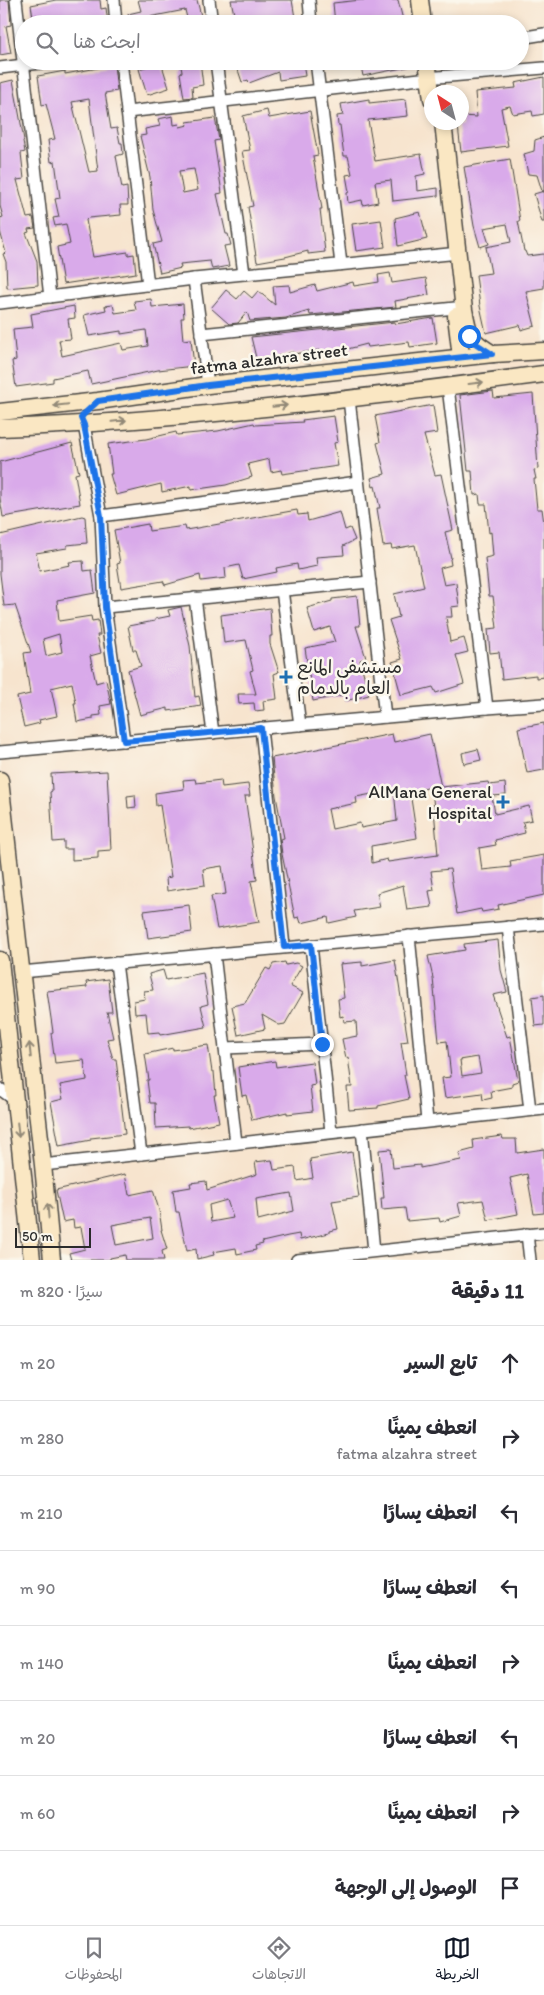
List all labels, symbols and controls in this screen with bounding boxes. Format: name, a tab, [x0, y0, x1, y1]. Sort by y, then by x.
search box	[15, 15, 529, 70]
icon: search	[33, 29, 61, 57]
text: ابحث هنا	[73, 30, 141, 53]
north arrow	[424, 85, 469, 130]
route start	[458, 325, 481, 348]
street label: fatma alzahra street	[189, 338, 349, 380]
one-way arrow	[468, 378, 484, 388]
one-way arrow	[53, 400, 69, 410]
one-way arrow	[272, 401, 288, 410]
one-way arrow	[110, 416, 126, 426]
place label: مستشفى المانع العام بالدمام	[297, 656, 402, 702]
marker: مستشفى المانع العام بالدمام	[279, 670, 293, 684]
place label: AlMana General Hospital	[368, 781, 492, 824]
marker: AlMana General Hospital	[496, 795, 510, 809]
route end	[311, 1033, 334, 1056]
one-way arrow	[25, 1042, 35, 1058]
one-way arrow	[13, 1122, 23, 1138]
one-way arrow	[43, 1204, 52, 1220]
scale bar	[15, 1225, 91, 1248]
text: 50 m	[22, 1228, 53, 1245]
text: 11 دقيقة	[451, 1278, 524, 1303]
text: سيرًا · 820 m	[20, 1282, 103, 1301]
icon: ahead	[496, 1349, 524, 1377]
text: تابع السير	[405, 1351, 477, 1374]
text: 20 m	[20, 1354, 55, 1373]
text: انعطف يمينًا	[388, 1416, 477, 1439]
icon: right	[496, 1424, 524, 1452]
text: 280 m	[20, 1429, 64, 1448]
text: fatma alzahra street	[336, 1444, 477, 1463]
icon: left	[496, 1499, 524, 1527]
text: انعطف يسارًا	[383, 1501, 477, 1524]
text: 210 m	[20, 1504, 63, 1523]
icon: left	[496, 1574, 524, 1602]
text: انعطف يسارًا	[383, 1576, 477, 1599]
text: 90 m	[20, 1579, 55, 1598]
icon: right	[496, 1649, 524, 1677]
text: انعطف يمينًا	[388, 1651, 477, 1674]
text: 140 m	[20, 1654, 64, 1673]
icon: left	[496, 1724, 524, 1752]
text: انعطف يسارًا	[383, 1726, 477, 1749]
text: 20 m	[20, 1729, 55, 1748]
icon: right	[496, 1799, 524, 1827]
text: انعطف يمينًا	[388, 1801, 477, 1824]
text: 60 m	[20, 1804, 55, 1823]
icon: arrive	[496, 1874, 524, 1902]
text: الوصول إلى الوجهة	[335, 1876, 477, 1899]
tab: المحفوظات	[65, 1934, 122, 1987]
tab: الاتجاهات	[252, 1934, 306, 1987]
tab: الخريطة	[436, 1934, 479, 1987]

